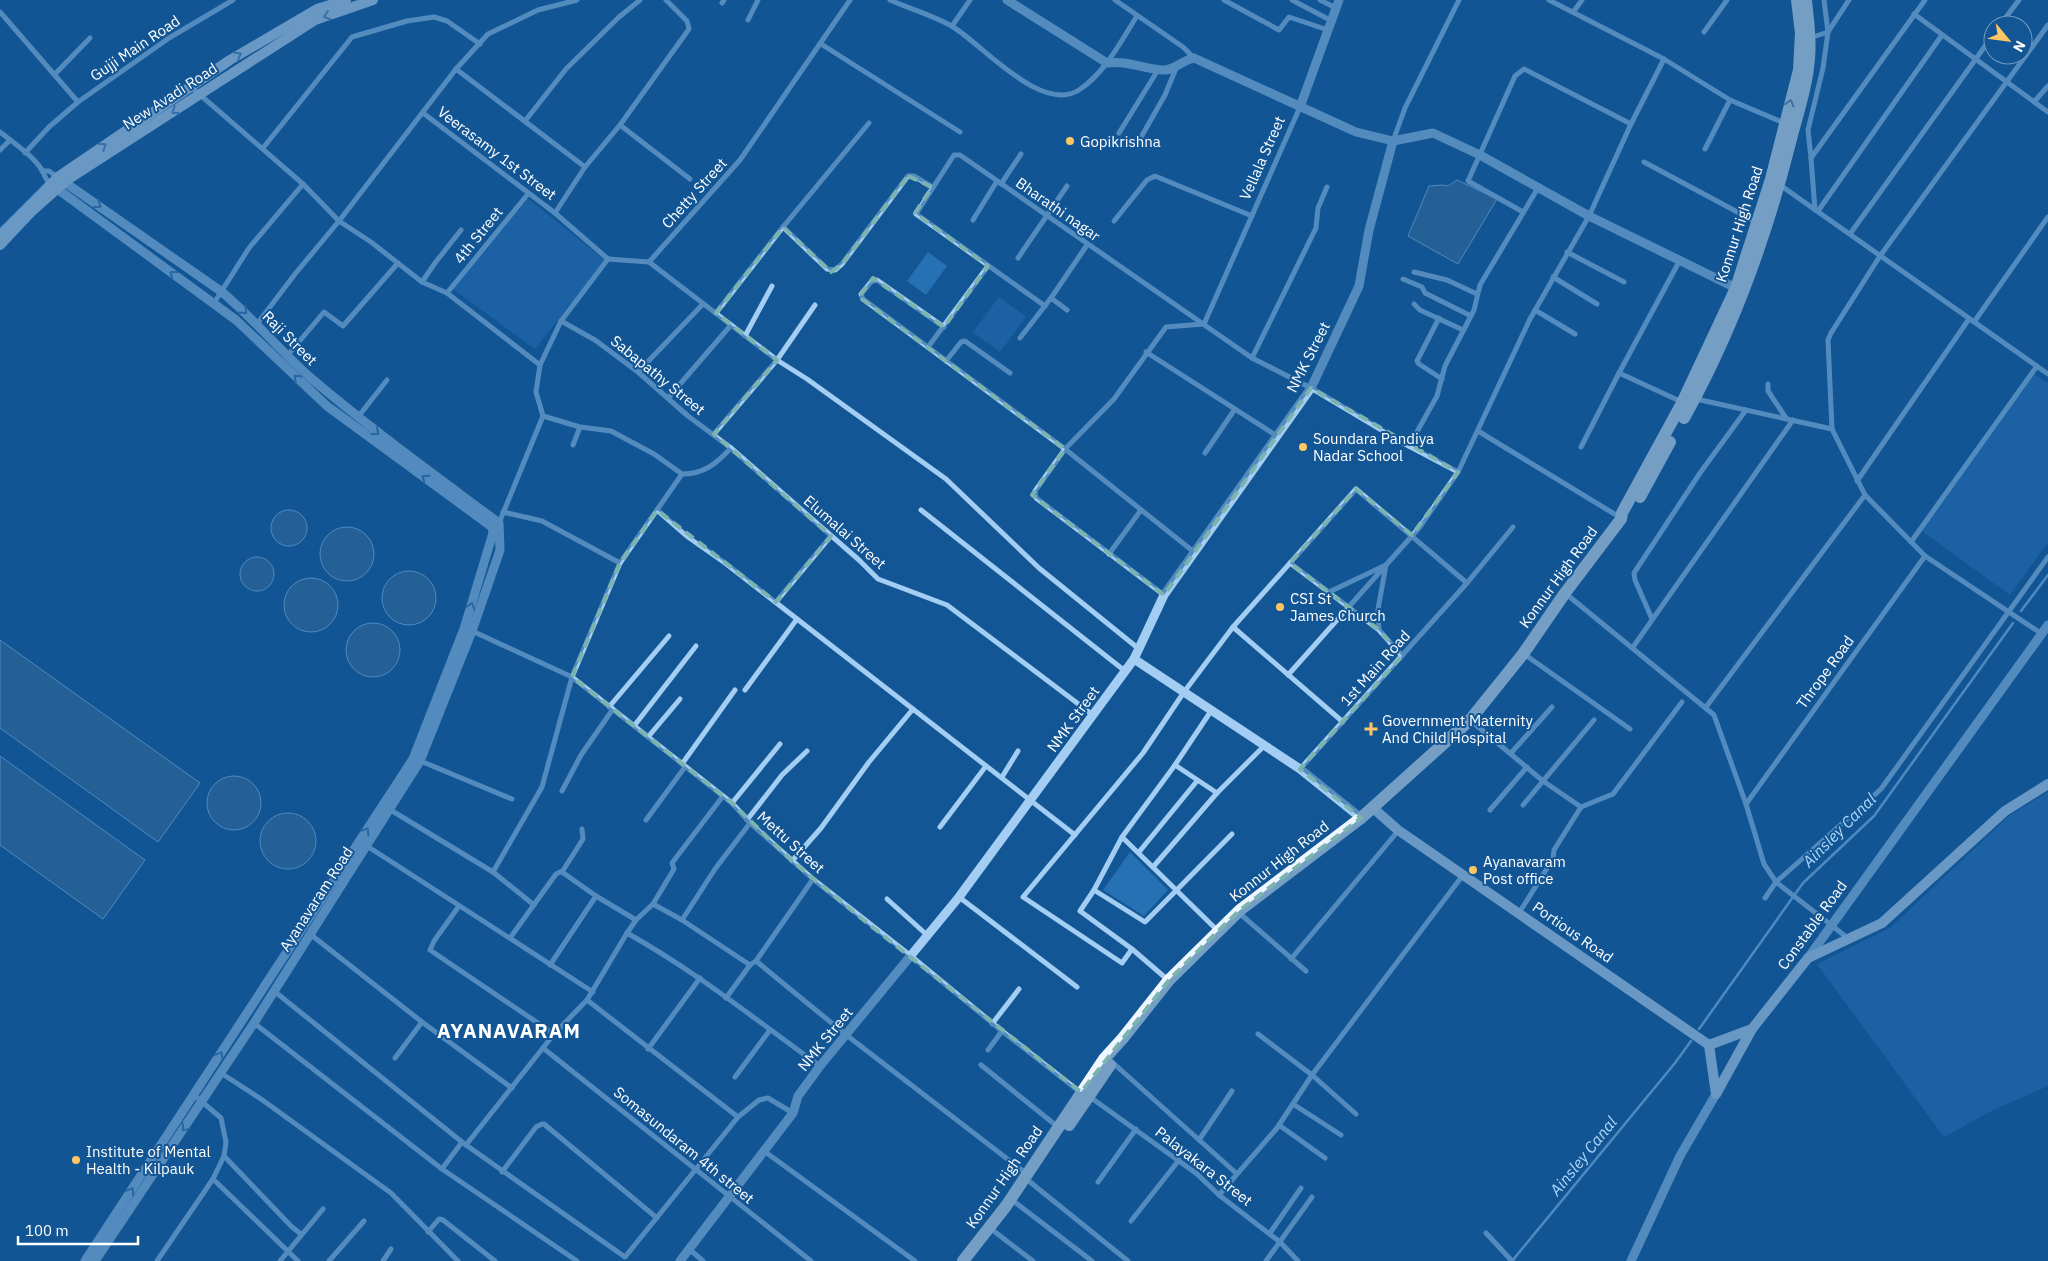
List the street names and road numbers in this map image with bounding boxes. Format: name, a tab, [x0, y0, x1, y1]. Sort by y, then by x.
street label: Gujji Main Road	[86, 11, 184, 85]
street label: New Avadi Road	[119, 58, 221, 134]
street label: Veerasamy 1st Street	[434, 102, 560, 204]
street label: Vellala Street	[1235, 113, 1289, 203]
street label: Chetty Street	[657, 154, 731, 232]
street label: Konnur High Road	[1711, 164, 1767, 284]
street label: Bharathi nagar	[1012, 173, 1104, 245]
street label: 4th Street	[449, 203, 507, 267]
street label: Raji Street	[259, 307, 321, 369]
street label: NMK Street	[1282, 318, 1334, 396]
street label: Sabapathy Street	[607, 331, 709, 419]
street label: Elumalai Street	[800, 491, 890, 573]
street label: Konnur High Road	[1515, 522, 1601, 632]
street label: 1st Main Road	[1336, 626, 1414, 710]
street label: Thrope Road	[1792, 632, 1858, 712]
street label: NMK Street	[1043, 682, 1103, 756]
street label: Mettu Street	[753, 807, 829, 877]
street label: Konnur High Road	[1225, 816, 1333, 906]
street label: Ayanavaram Road	[275, 843, 357, 955]
street label: Constable Road	[1773, 877, 1851, 973]
street label: Portious Road	[1529, 897, 1617, 967]
street label: NMK Street	[793, 1003, 857, 1075]
street label: Somasundaram 4th street	[610, 1082, 758, 1208]
street label: Konnur High Road	[962, 1122, 1046, 1232]
street label: Palayakara Street	[1152, 1122, 1256, 1210]

